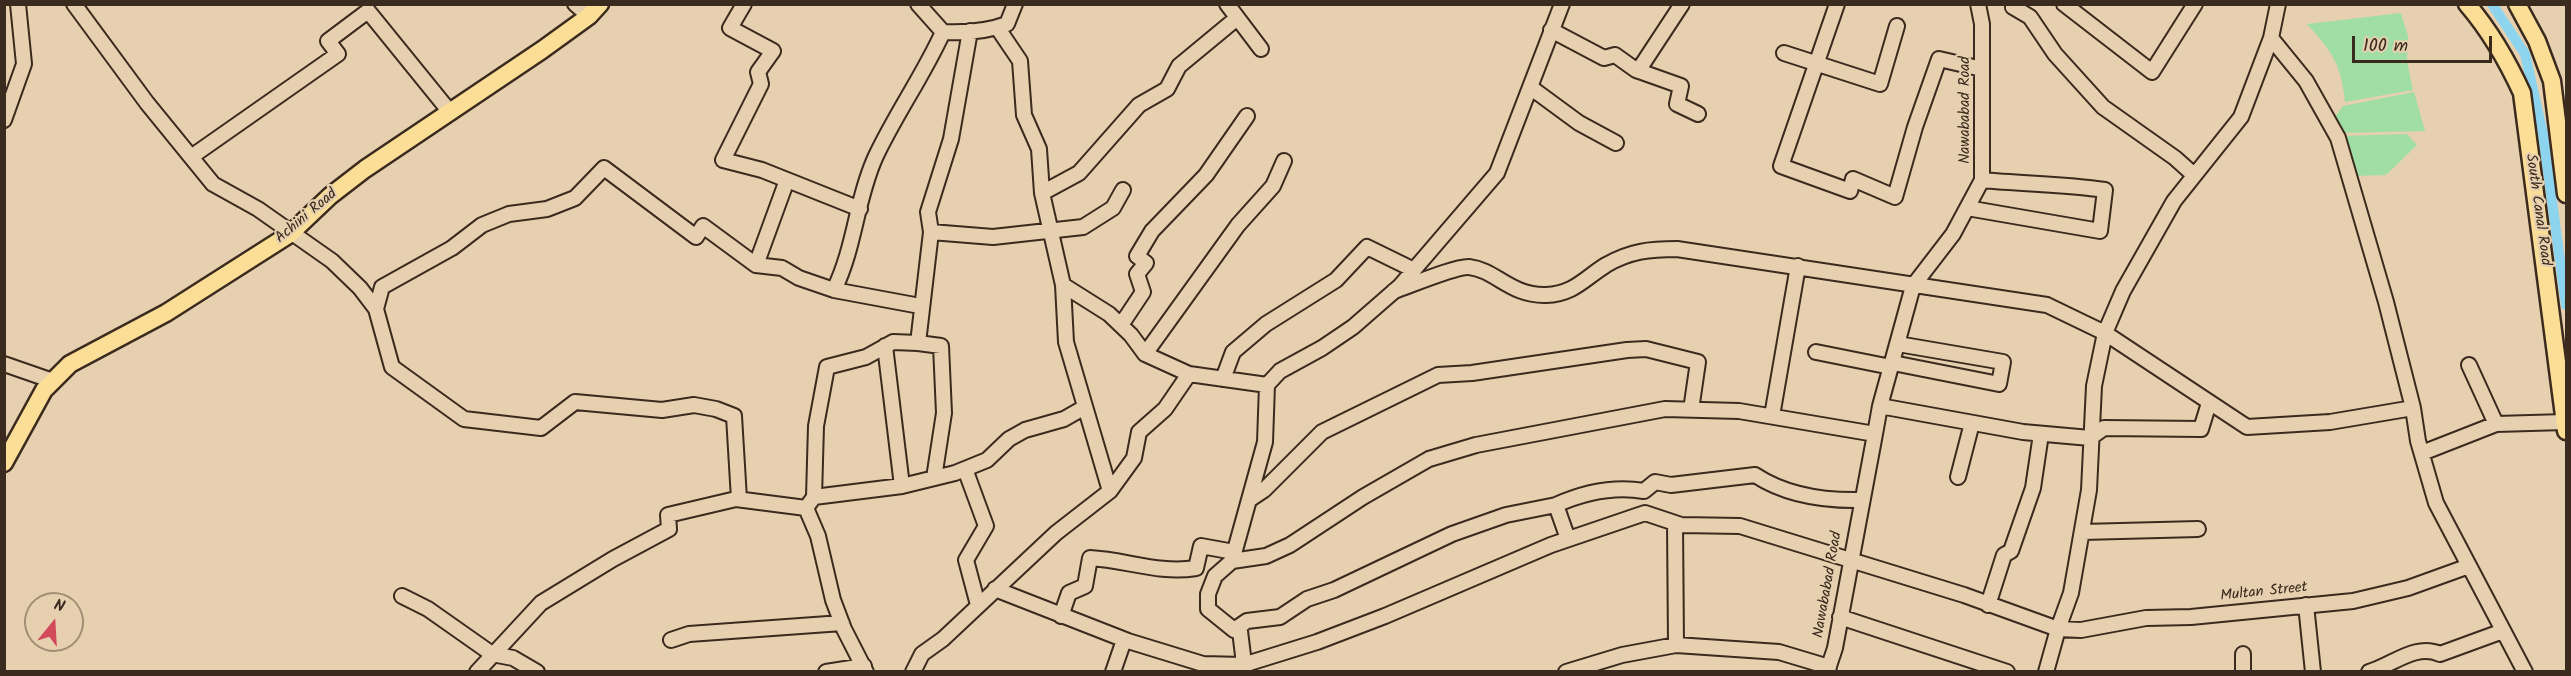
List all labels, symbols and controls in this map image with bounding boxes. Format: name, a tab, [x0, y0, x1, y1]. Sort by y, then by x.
scale bar	[2355, 24, 2494, 62]
text: 100 m	[2363, 32, 2408, 61]
street label: Nawababad Road	[1957, 56, 1975, 164]
street label: South Canal Road	[2520, 153, 2554, 267]
street label: Achini Road	[272, 186, 342, 248]
street label: Nawababad Road	[1811, 530, 1847, 640]
street label: Multan Street	[2219, 579, 2309, 607]
north arrow	[24, 592, 84, 652]
text: N	[50, 593, 68, 620]

